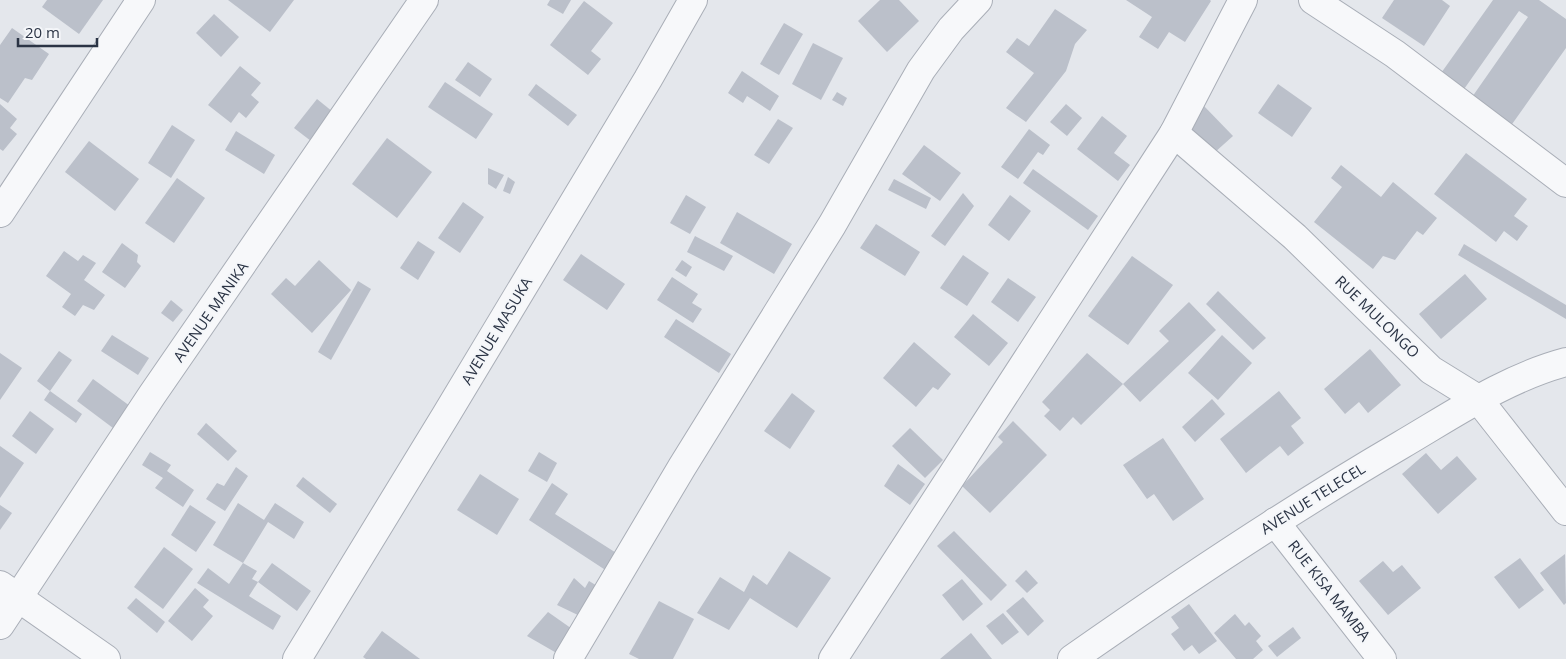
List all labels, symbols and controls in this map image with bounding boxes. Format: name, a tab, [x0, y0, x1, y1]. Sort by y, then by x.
scale bar	[18, 15, 96, 47]
text: 20 m	[25, 22, 60, 42]
street label: AVENUE MANIKA	[168, 257, 253, 366]
street label: RUE MULONGO	[1331, 271, 1424, 362]
street label: AVENUE MASUKA	[456, 273, 536, 388]
street label: AVENUE TELECEL	[1256, 458, 1369, 538]
street label: RUE KISA MAMBA	[1284, 536, 1376, 645]

